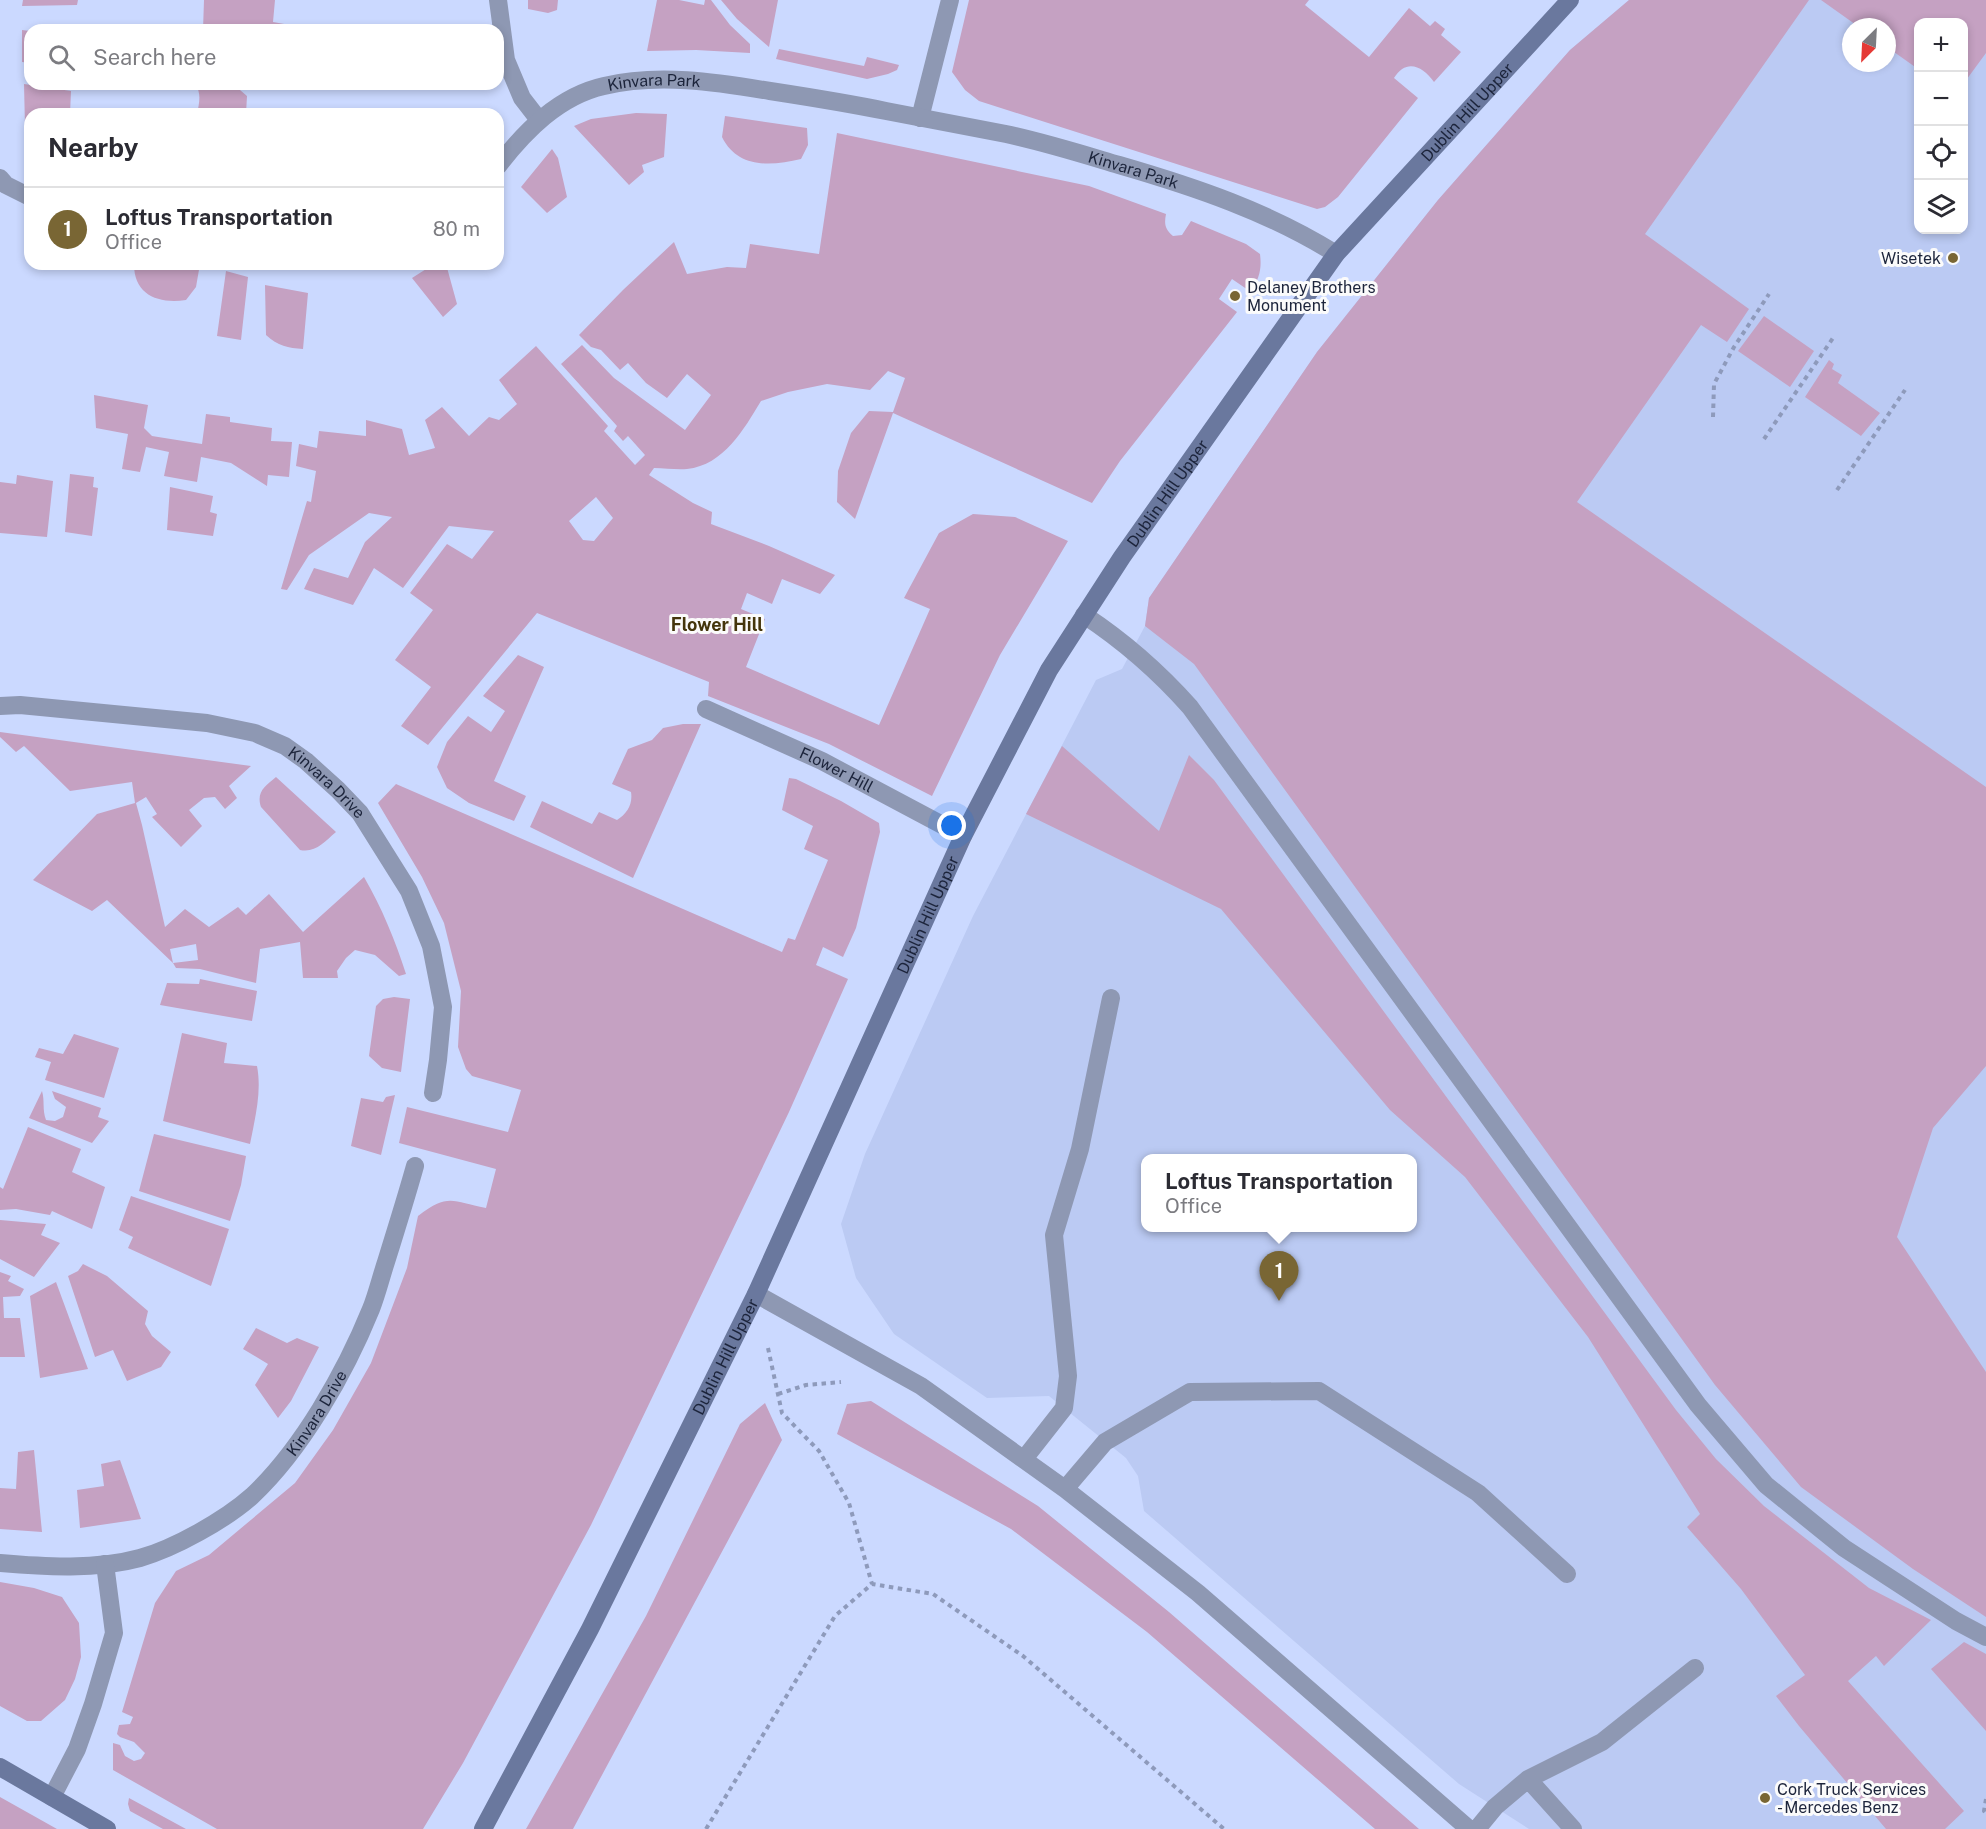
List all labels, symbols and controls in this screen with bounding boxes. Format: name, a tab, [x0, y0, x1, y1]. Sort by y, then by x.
north arrow	[1842, 18, 1896, 72]
map controls	[1914, 18, 1968, 234]
button: +	[1914, 18, 1968, 72]
search box	[24, 24, 504, 90]
icon: search	[45, 41, 78, 74]
text: Search here	[93, 44, 217, 70]
street label: Dublin Hill Upper	[1417, 59, 1517, 165]
street label: Kinvara Park	[606, 70, 702, 94]
button: −	[1914, 72, 1968, 126]
button: locate	[1914, 126, 1968, 180]
text: Nearby	[48, 132, 138, 163]
street label: Kinvara Park	[1086, 147, 1181, 192]
button: layers	[1914, 180, 1968, 234]
text: Loftus Transportation	[105, 204, 333, 230]
text: 1	[63, 217, 72, 241]
text: 80 m	[433, 217, 480, 241]
text: Office	[105, 230, 162, 254]
place label: Wisetek	[1881, 249, 1941, 268]
marker: Wisetek	[1946, 251, 1960, 265]
place label: Delaney Brothers Monument	[1247, 278, 1376, 315]
marker: Delaney Brothers Monument	[1228, 289, 1242, 303]
street label: Dublin Hill Upper	[1123, 436, 1212, 551]
district label: Flower Hill	[671, 614, 763, 635]
street label: Kinvara Drive	[285, 742, 369, 822]
street label: Flower Hill	[797, 743, 877, 796]
your location	[937, 811, 966, 840]
street label: Dublin Hill Upper	[893, 853, 962, 977]
popup	[1141, 1154, 1417, 1232]
text: Loftus Transportation	[1165, 1168, 1393, 1194]
text: Office	[1165, 1194, 1222, 1218]
pin: 1	[1260, 1252, 1298, 1301]
street label: Dublin Hill Upper	[688, 1295, 762, 1418]
street label: Kinvara Drive	[282, 1367, 350, 1460]
place label: Cork Truck Services - Mercedes Benz	[1777, 1780, 1926, 1817]
marker: Cork Truck Services - Mercedes Benz	[1758, 1791, 1772, 1805]

